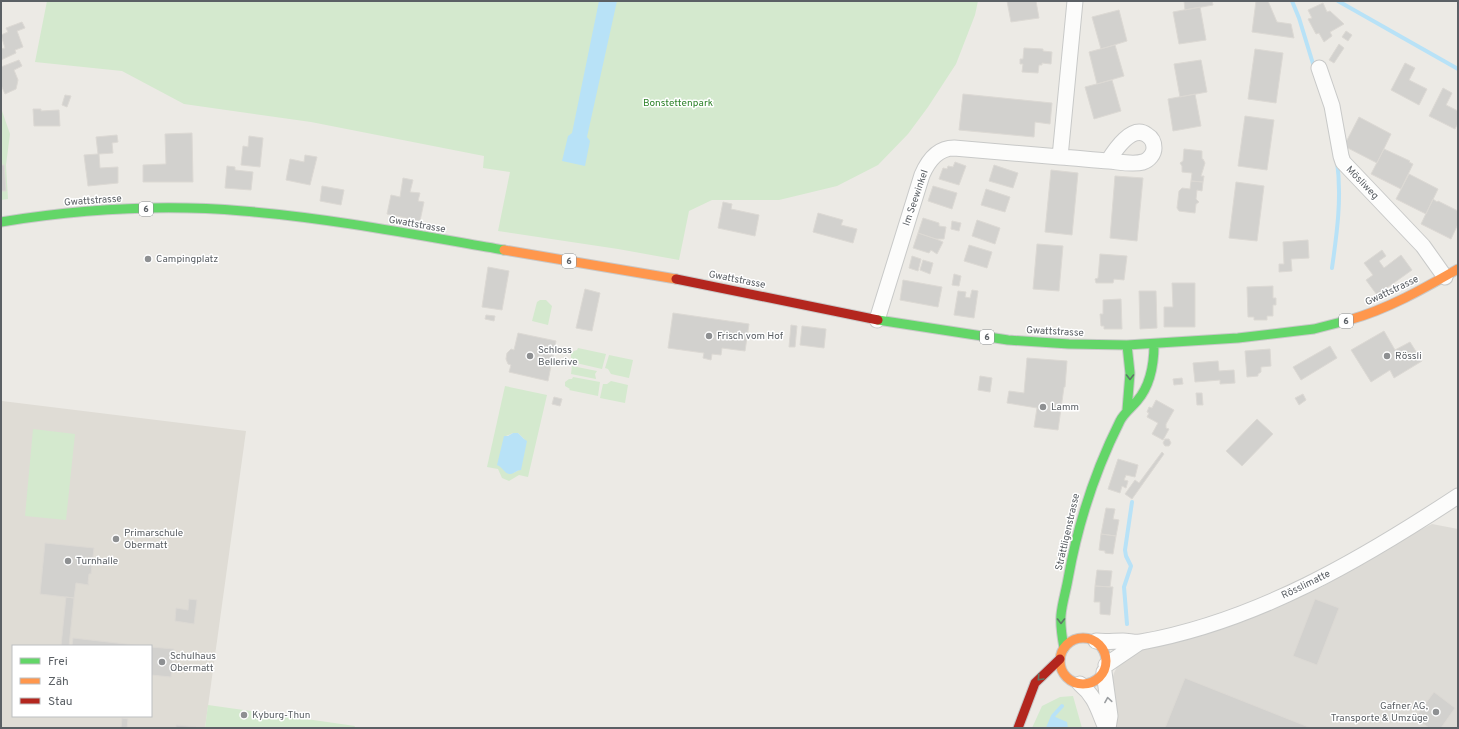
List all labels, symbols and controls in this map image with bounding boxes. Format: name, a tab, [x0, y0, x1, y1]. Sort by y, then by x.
park label: Bonstettenpark	[643, 97, 713, 110]
street label: Mösliweg	[1343, 164, 1381, 202]
street label: Im Seewinkel	[900, 168, 932, 228]
street label: Gwattstrasse	[64, 193, 122, 209]
road number: 6	[139, 202, 153, 216]
street label: Gwattstrasse	[387, 214, 447, 236]
place label: Campingplatz	[156, 253, 218, 266]
marker: Campingplatz	[143, 254, 153, 264]
road number: 6	[562, 254, 576, 268]
street label: Gwattstrasse	[707, 268, 767, 292]
street label: Gwattstrasse	[1363, 273, 1421, 309]
road number: 6	[1339, 314, 1353, 328]
street label: Gwattstrasse	[1026, 324, 1084, 340]
place label: Frisch vom Hof	[717, 330, 784, 343]
road number: 6	[980, 330, 994, 344]
marker: Frisch vom Hof	[704, 331, 714, 341]
place label: Schloss Bellerive	[538, 344, 578, 369]
place label: Rössli	[1395, 350, 1422, 363]
marker: Schloss Bellerive	[525, 351, 535, 361]
marker: Rössli	[1382, 351, 1392, 361]
one-way arrow	[1126, 374, 1134, 380]
place label: Lamm	[1051, 401, 1079, 414]
marker: Lamm	[1038, 402, 1048, 412]
street label: Strättligenstrasse	[1053, 492, 1083, 572]
place label: Primarschule Obermatt	[124, 527, 183, 552]
marker: Primarschule Obermatt	[111, 534, 121, 544]
place label: Turnhalle	[76, 555, 118, 568]
marker: Turnhalle	[63, 556, 73, 566]
street label: Rösslimatte	[1279, 568, 1333, 602]
one-way arrow	[1057, 618, 1065, 624]
legend	[12, 645, 152, 717]
place label: Schulhaus Obermatt	[170, 650, 216, 675]
text: Frei	[48, 654, 68, 670]
marker: Schulhaus Obermatt	[157, 657, 167, 667]
one-way arrow	[1037, 673, 1045, 681]
text: Zäh	[48, 674, 69, 690]
text: Stau	[48, 694, 73, 710]
one-way arrow	[1104, 697, 1113, 703]
place label: Gafner AG, Transporte & Umzüge	[1331, 700, 1428, 725]
marker: Gafner AG, Transporte & Umzüge	[1431, 707, 1441, 717]
place label: Kyburg-Thun	[252, 709, 310, 722]
marker: Kyburg-Thun	[239, 710, 249, 720]

